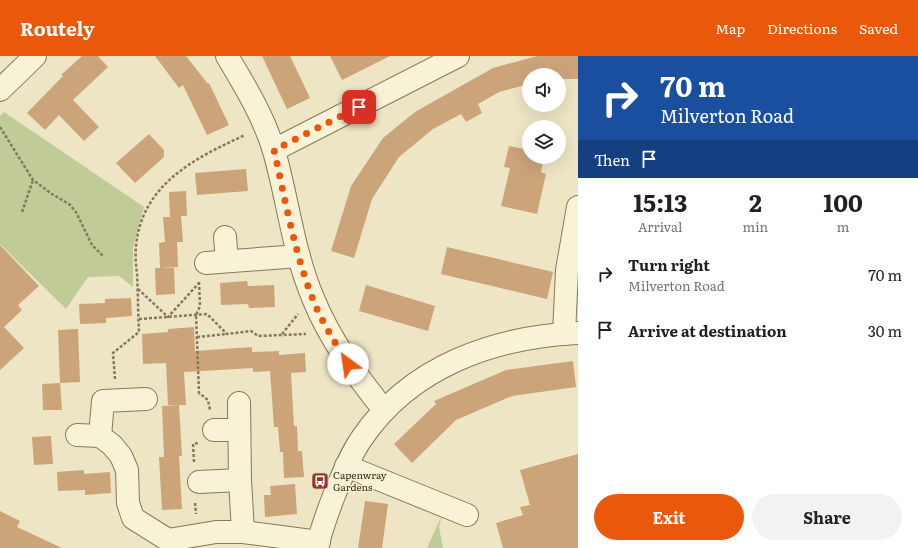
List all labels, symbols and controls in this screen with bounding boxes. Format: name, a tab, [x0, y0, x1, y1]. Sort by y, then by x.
text: Routely	[20, 14, 95, 42]
text: Map	[715, 18, 745, 38]
text: Directions	[767, 18, 837, 38]
text: Saved	[859, 18, 898, 38]
text: 70 m	[660, 64, 726, 106]
map controls	[522, 68, 566, 164]
button: sound	[522, 68, 566, 112]
icon: right	[594, 72, 646, 124]
pin	[342, 90, 376, 124]
icon: arrive	[348, 96, 370, 118]
text: Milverton Road	[660, 102, 794, 129]
button: layers	[522, 120, 566, 164]
text: Then	[594, 148, 630, 171]
icon: arrive	[638, 148, 660, 170]
text: 15:13	[633, 184, 687, 219]
text: 2	[749, 184, 762, 219]
text: 100	[823, 184, 863, 219]
text: Arrival	[638, 217, 682, 236]
text: min	[743, 217, 768, 236]
text: m	[837, 217, 849, 236]
text: Turn right	[628, 253, 710, 276]
icon: right	[594, 263, 616, 285]
text: 70 m	[868, 263, 902, 286]
text: Milverton Road	[628, 276, 725, 295]
icon: arrive	[594, 319, 616, 341]
text: Arrive at destination	[628, 319, 787, 342]
text: 30 m	[868, 319, 902, 342]
position arrow	[327, 343, 369, 385]
place label: Capenwray Gardens	[333, 467, 387, 494]
bus stop icon: Capenwray Gardens	[310, 471, 330, 491]
button: Exit	[594, 494, 744, 540]
button: Share	[752, 494, 902, 540]

